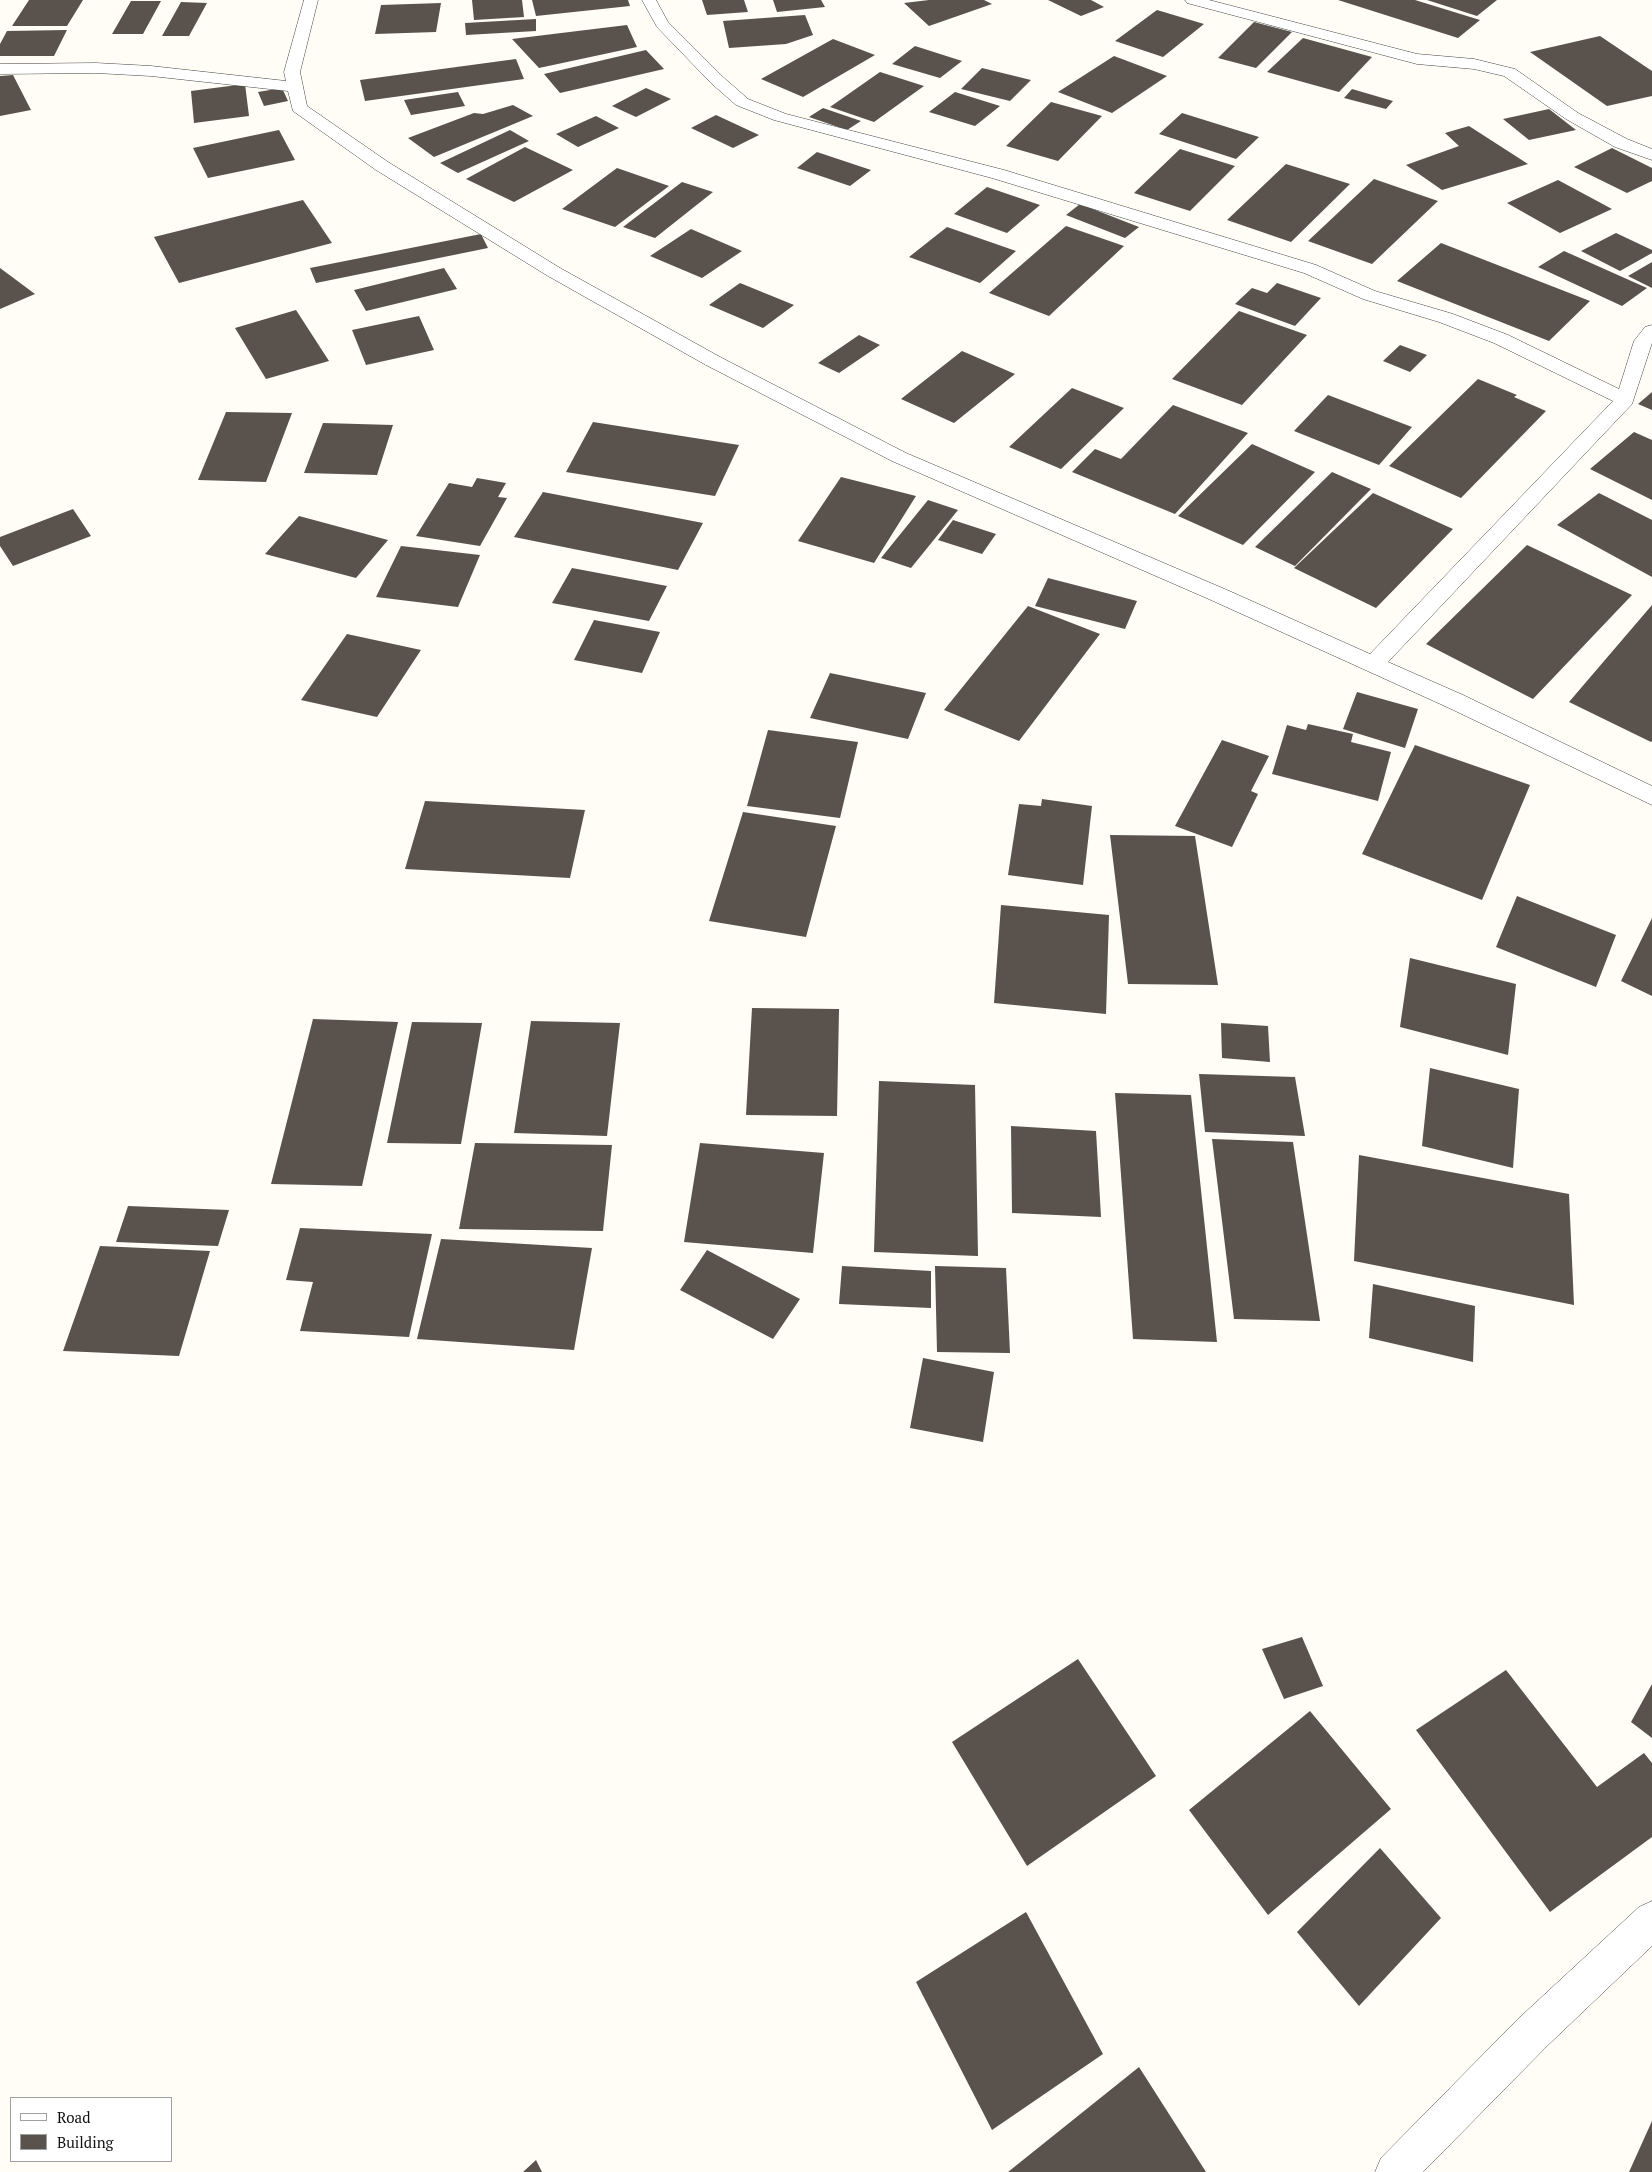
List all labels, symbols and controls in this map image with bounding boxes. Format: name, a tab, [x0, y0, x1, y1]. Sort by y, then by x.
legend	[10, 2097, 172, 2162]
text: Road	[57, 2107, 90, 2127]
text: Building	[57, 2132, 114, 2152]

